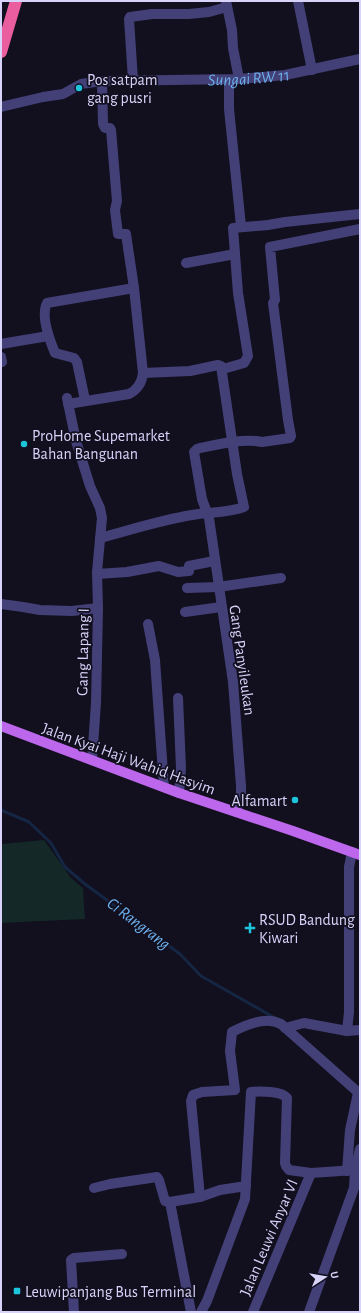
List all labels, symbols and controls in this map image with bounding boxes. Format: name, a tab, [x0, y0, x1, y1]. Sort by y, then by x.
water label: Sungai RW 11	[208, 66, 291, 88]
place label: Pos satpam gang pusri	[87, 72, 158, 106]
marker: Pos satpam gang pusri	[74, 83, 84, 93]
place label: ProHome Supemarket Bahan Bangunan	[32, 428, 170, 462]
marker: ProHome Supemarket Bahan Bangunan	[19, 439, 29, 449]
street label: Gang Panyileukan	[225, 604, 258, 716]
street label: Gang Lapang I	[74, 608, 92, 696]
street label: Jalan Kyai Haji Wahid Hasyim	[40, 720, 217, 799]
place label: Alfamart	[232, 793, 287, 809]
marker: Alfamart	[290, 795, 300, 805]
water label: Ci Rangrang	[104, 894, 174, 953]
place label: RSUD Bandung Kiwari	[259, 912, 355, 946]
marker: RSUD Bandung Kiwari	[244, 922, 256, 934]
street label: Jalan Leuwi Anyar VI	[237, 1177, 302, 1299]
north arrow	[305, 1257, 345, 1297]
text: U	[328, 1270, 340, 1280]
place label: Leuwipanjang Bus Terminal	[25, 1284, 196, 1301]
marker: Leuwipanjang Bus Terminal	[12, 1286, 22, 1296]

